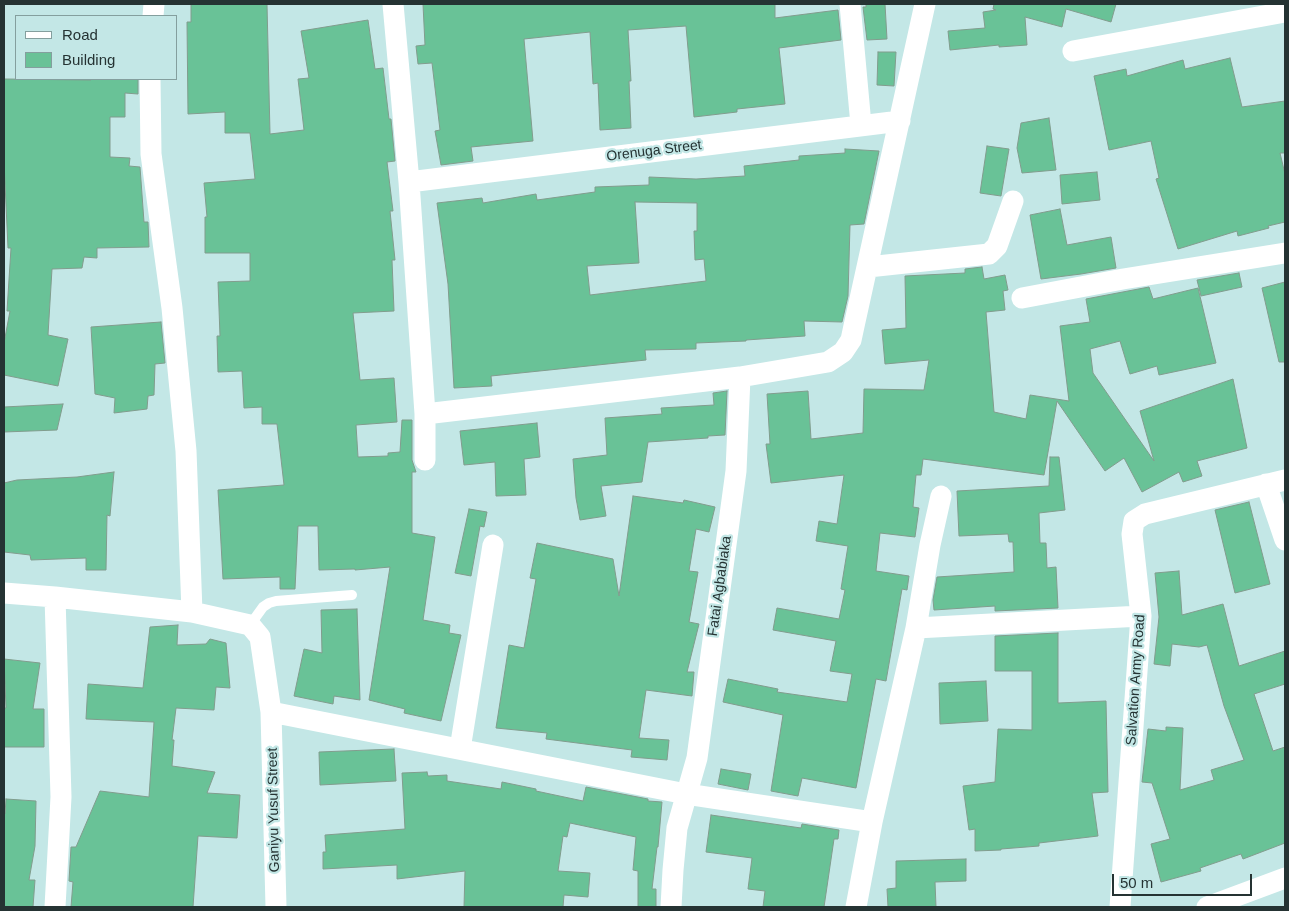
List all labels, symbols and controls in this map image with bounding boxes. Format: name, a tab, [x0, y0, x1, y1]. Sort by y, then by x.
legend	[15, 15, 178, 80]
text: Road	[62, 26, 98, 43]
text: Building	[62, 51, 115, 68]
street label: Orenuga Street	[605, 137, 703, 165]
street label: Fatai Agbabiaka	[705, 535, 735, 637]
street label: Salvation Army Road	[1123, 614, 1149, 746]
street label: Ganiyu Yusuf Street	[265, 748, 283, 872]
scale bar	[1114, 864, 1254, 896]
text: 50 m	[1120, 874, 1153, 891]

